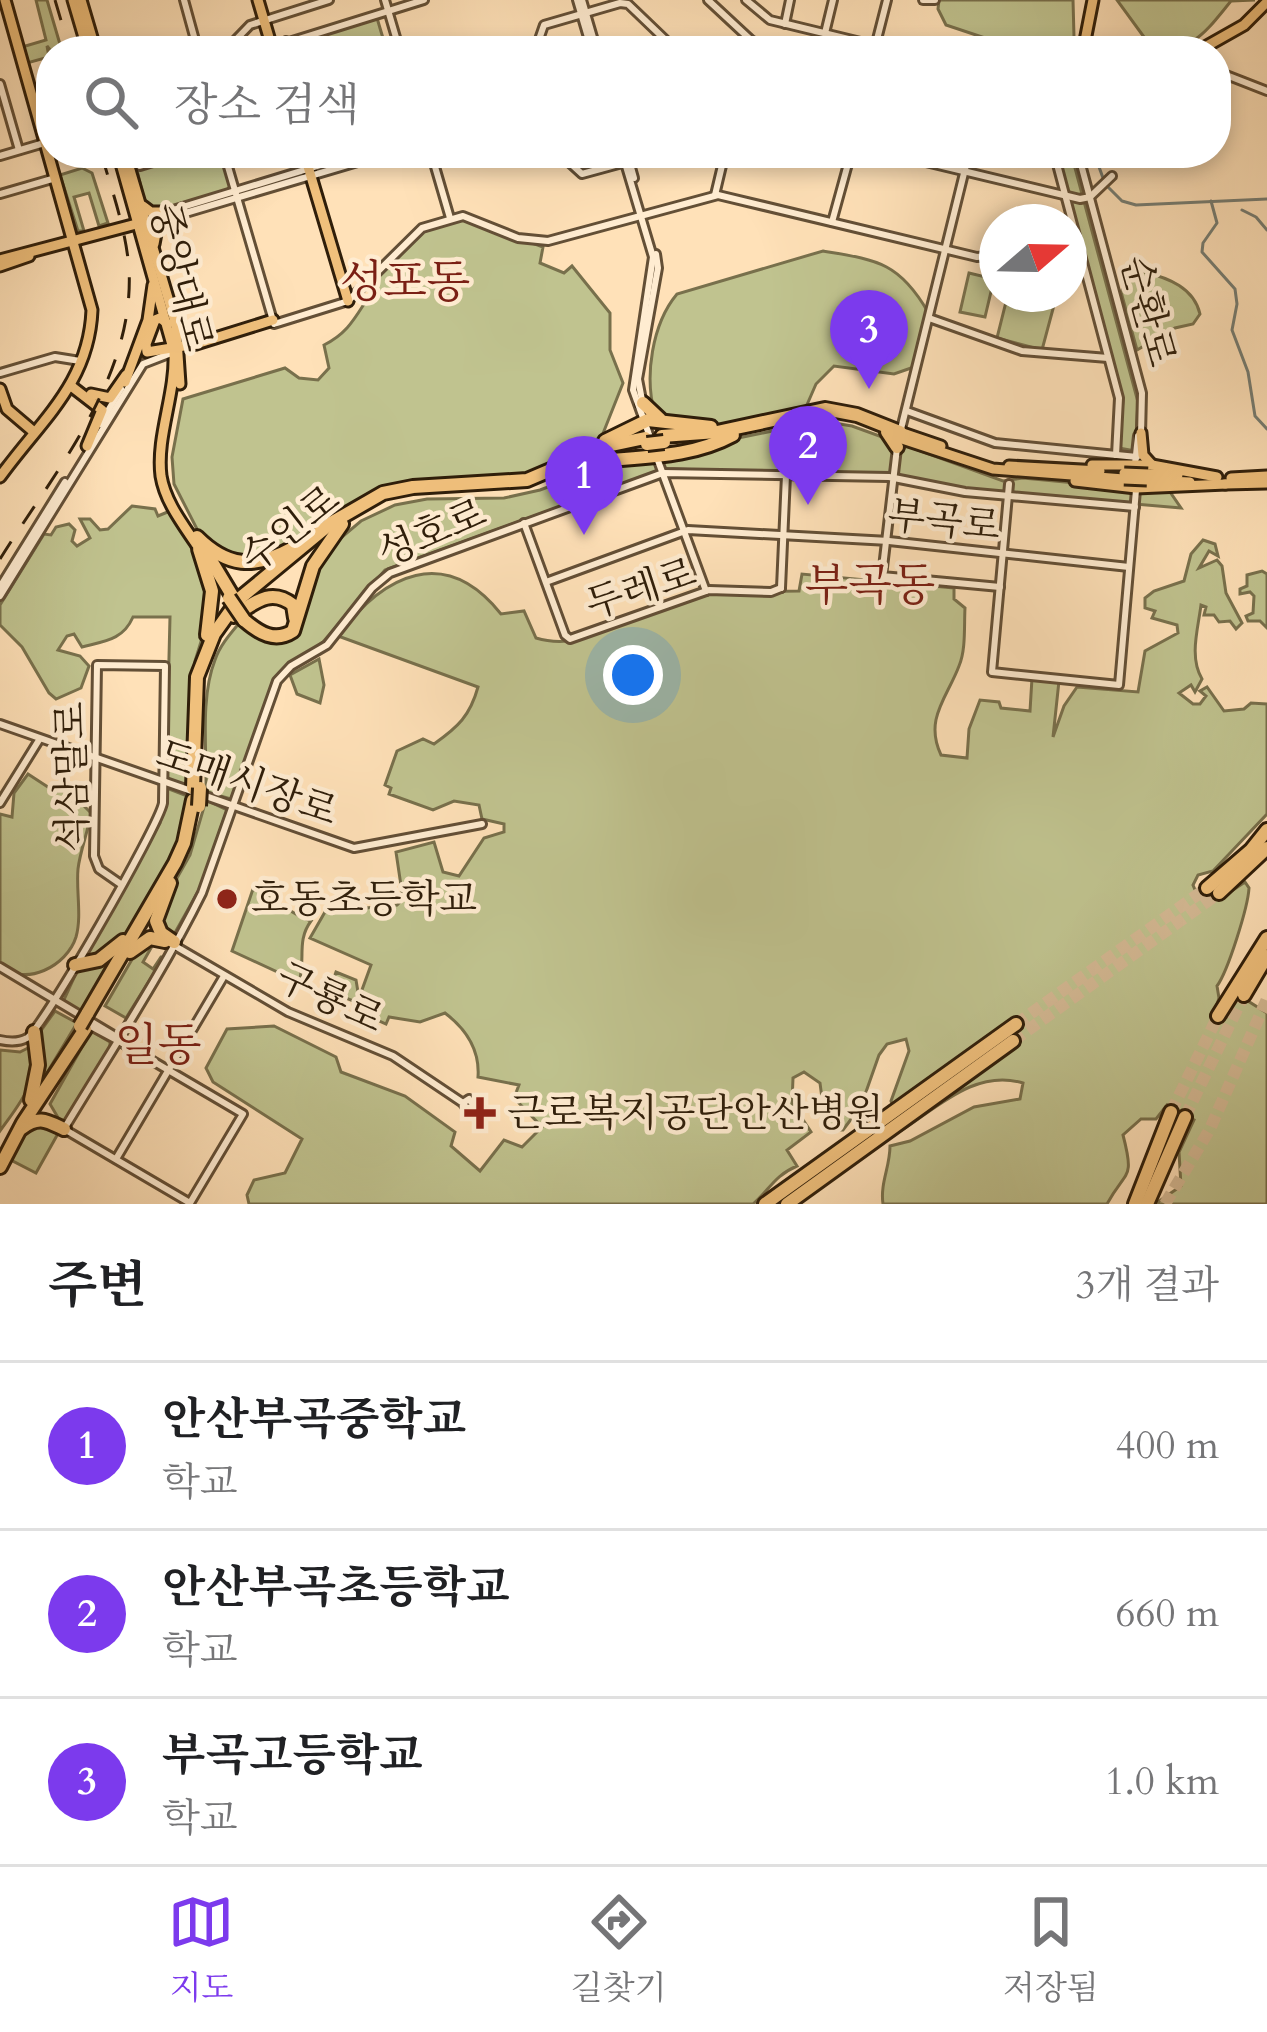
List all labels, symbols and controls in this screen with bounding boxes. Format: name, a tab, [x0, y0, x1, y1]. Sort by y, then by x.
search box	[36, 36, 1231, 168]
icon: search	[78, 69, 144, 135]
text: 장소 검색	[174, 75, 360, 136]
street label: 중앙대로	[137, 197, 225, 357]
north arrow	[979, 204, 1087, 312]
street label: 순환로	[1108, 250, 1188, 372]
district label: 성포동	[340, 252, 470, 313]
pin: 3	[830, 290, 908, 389]
pin: 2	[769, 406, 847, 505]
pin: 1	[545, 436, 623, 535]
street label: 수인로	[229, 473, 351, 585]
street label: 성호로	[370, 487, 494, 579]
street label: 부곡로	[885, 489, 1003, 553]
street label: 두레로	[579, 546, 703, 632]
district label: 부곡동	[805, 555, 935, 616]
your location	[603, 645, 663, 705]
street label: 석삼말로	[44, 701, 100, 853]
street label: 도매시장로	[149, 727, 345, 839]
place label: 호동초등학교	[251, 873, 477, 926]
marker: 호동초등학교	[214, 886, 240, 912]
street label: 구룡로	[268, 950, 392, 1046]
district label: 일동	[115, 1015, 201, 1076]
place label: 근로복지공단안산병원	[507, 1087, 884, 1140]
marker: 근로복지공단안산병원	[464, 1097, 496, 1129]
text: 주변	[48, 1251, 147, 1321]
text: 3개 결과	[1076, 1259, 1219, 1312]
text: 안산부곡중학교	[162, 1389, 466, 1450]
text: 1	[77, 1419, 97, 1472]
text: 400 m	[1116, 1419, 1219, 1472]
text: 학교	[162, 1456, 237, 1509]
text: 안산부곡초등학교	[162, 1557, 510, 1618]
text: 2	[77, 1587, 97, 1640]
text: 660 m	[1116, 1587, 1219, 1640]
text: 학교	[162, 1624, 237, 1677]
text: 부곡고등학교	[162, 1725, 423, 1786]
text: 3	[77, 1755, 97, 1808]
text: 1.0 km	[1105, 1755, 1219, 1808]
text: 학교	[162, 1792, 237, 1845]
tab: 지도	[168, 1889, 234, 2011]
tab: 길찾기	[571, 1889, 666, 2011]
tab: 저장됨	[1003, 1889, 1099, 2011]

